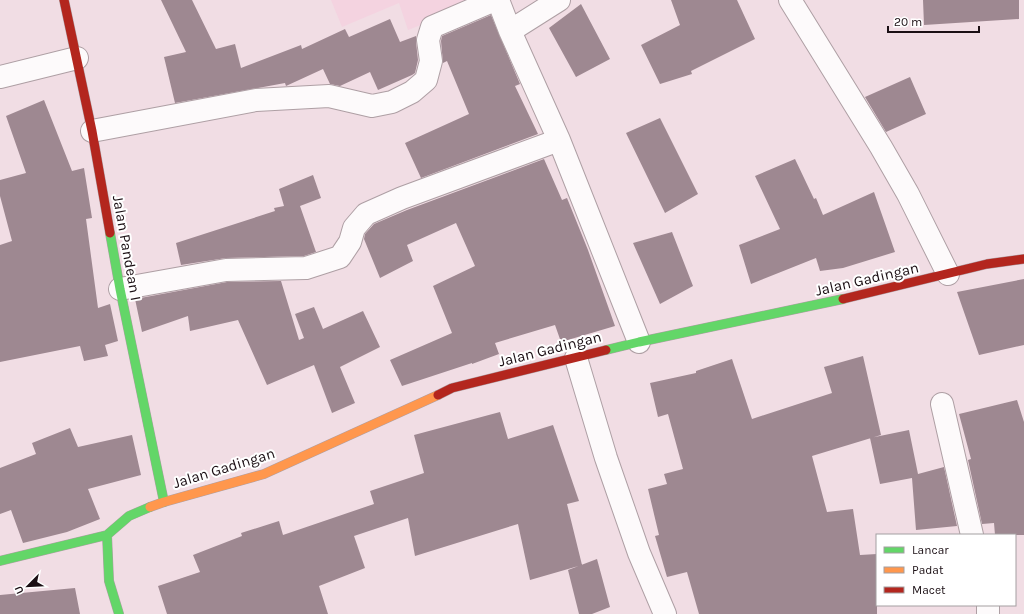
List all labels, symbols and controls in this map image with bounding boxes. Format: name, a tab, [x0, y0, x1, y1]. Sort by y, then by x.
scale bar	[888, 8, 979, 34]
text: 20 m	[894, 15, 922, 29]
street label: Jalan Pandean I	[109, 194, 145, 302]
street label: Jalan Gadingan	[814, 258, 920, 300]
street label: Jalan Gadingan	[497, 328, 603, 370]
street label: Jalan Gadingan	[171, 444, 277, 492]
legend	[876, 534, 1016, 606]
text: Lancar	[912, 543, 949, 557]
text: Padat	[912, 563, 944, 577]
north arrow	[8, 566, 48, 606]
text: Macet	[912, 583, 946, 597]
text: U	[12, 584, 27, 596]

